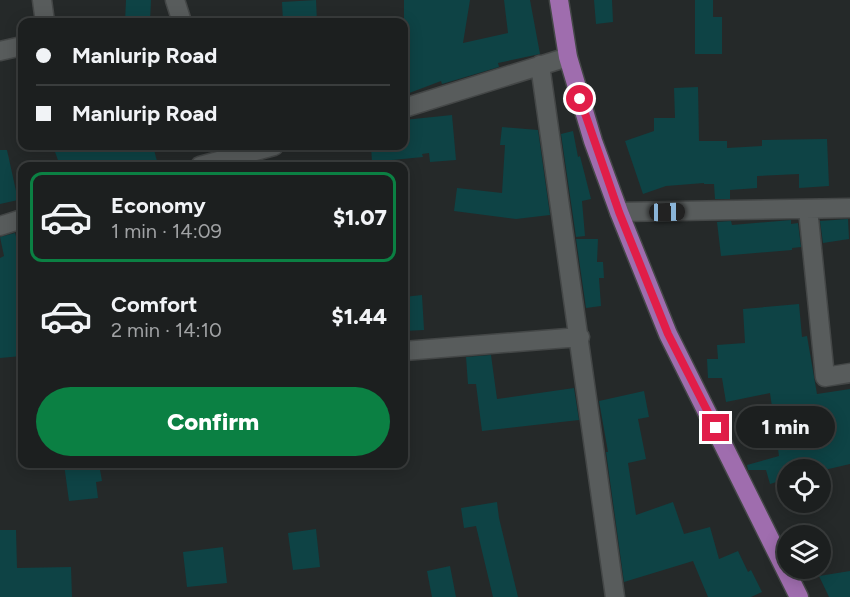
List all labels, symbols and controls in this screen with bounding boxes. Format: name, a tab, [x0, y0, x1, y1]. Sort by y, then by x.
text: Manlurip Road	[72, 42, 217, 69]
route start	[566, 85, 593, 112]
text: Manlurip Road	[72, 100, 217, 127]
icon: car	[39, 190, 93, 244]
text: Economy	[111, 192, 206, 219]
car	[649, 203, 685, 221]
text: $1.07	[333, 204, 387, 231]
text: 1 min · 14:09	[111, 219, 222, 243]
icon: car	[39, 289, 93, 343]
text: Comfort	[111, 291, 197, 318]
text: $1.44	[332, 303, 387, 330]
text: 2 min · 14:10	[111, 318, 222, 342]
button: Confirm	[36, 387, 390, 456]
callout: 1 min	[737, 407, 836, 449]
route end	[702, 414, 729, 441]
text: 1 min	[762, 415, 809, 439]
map controls	[777, 459, 831, 579]
button: locate	[777, 459, 831, 513]
button: layers	[777, 525, 831, 579]

